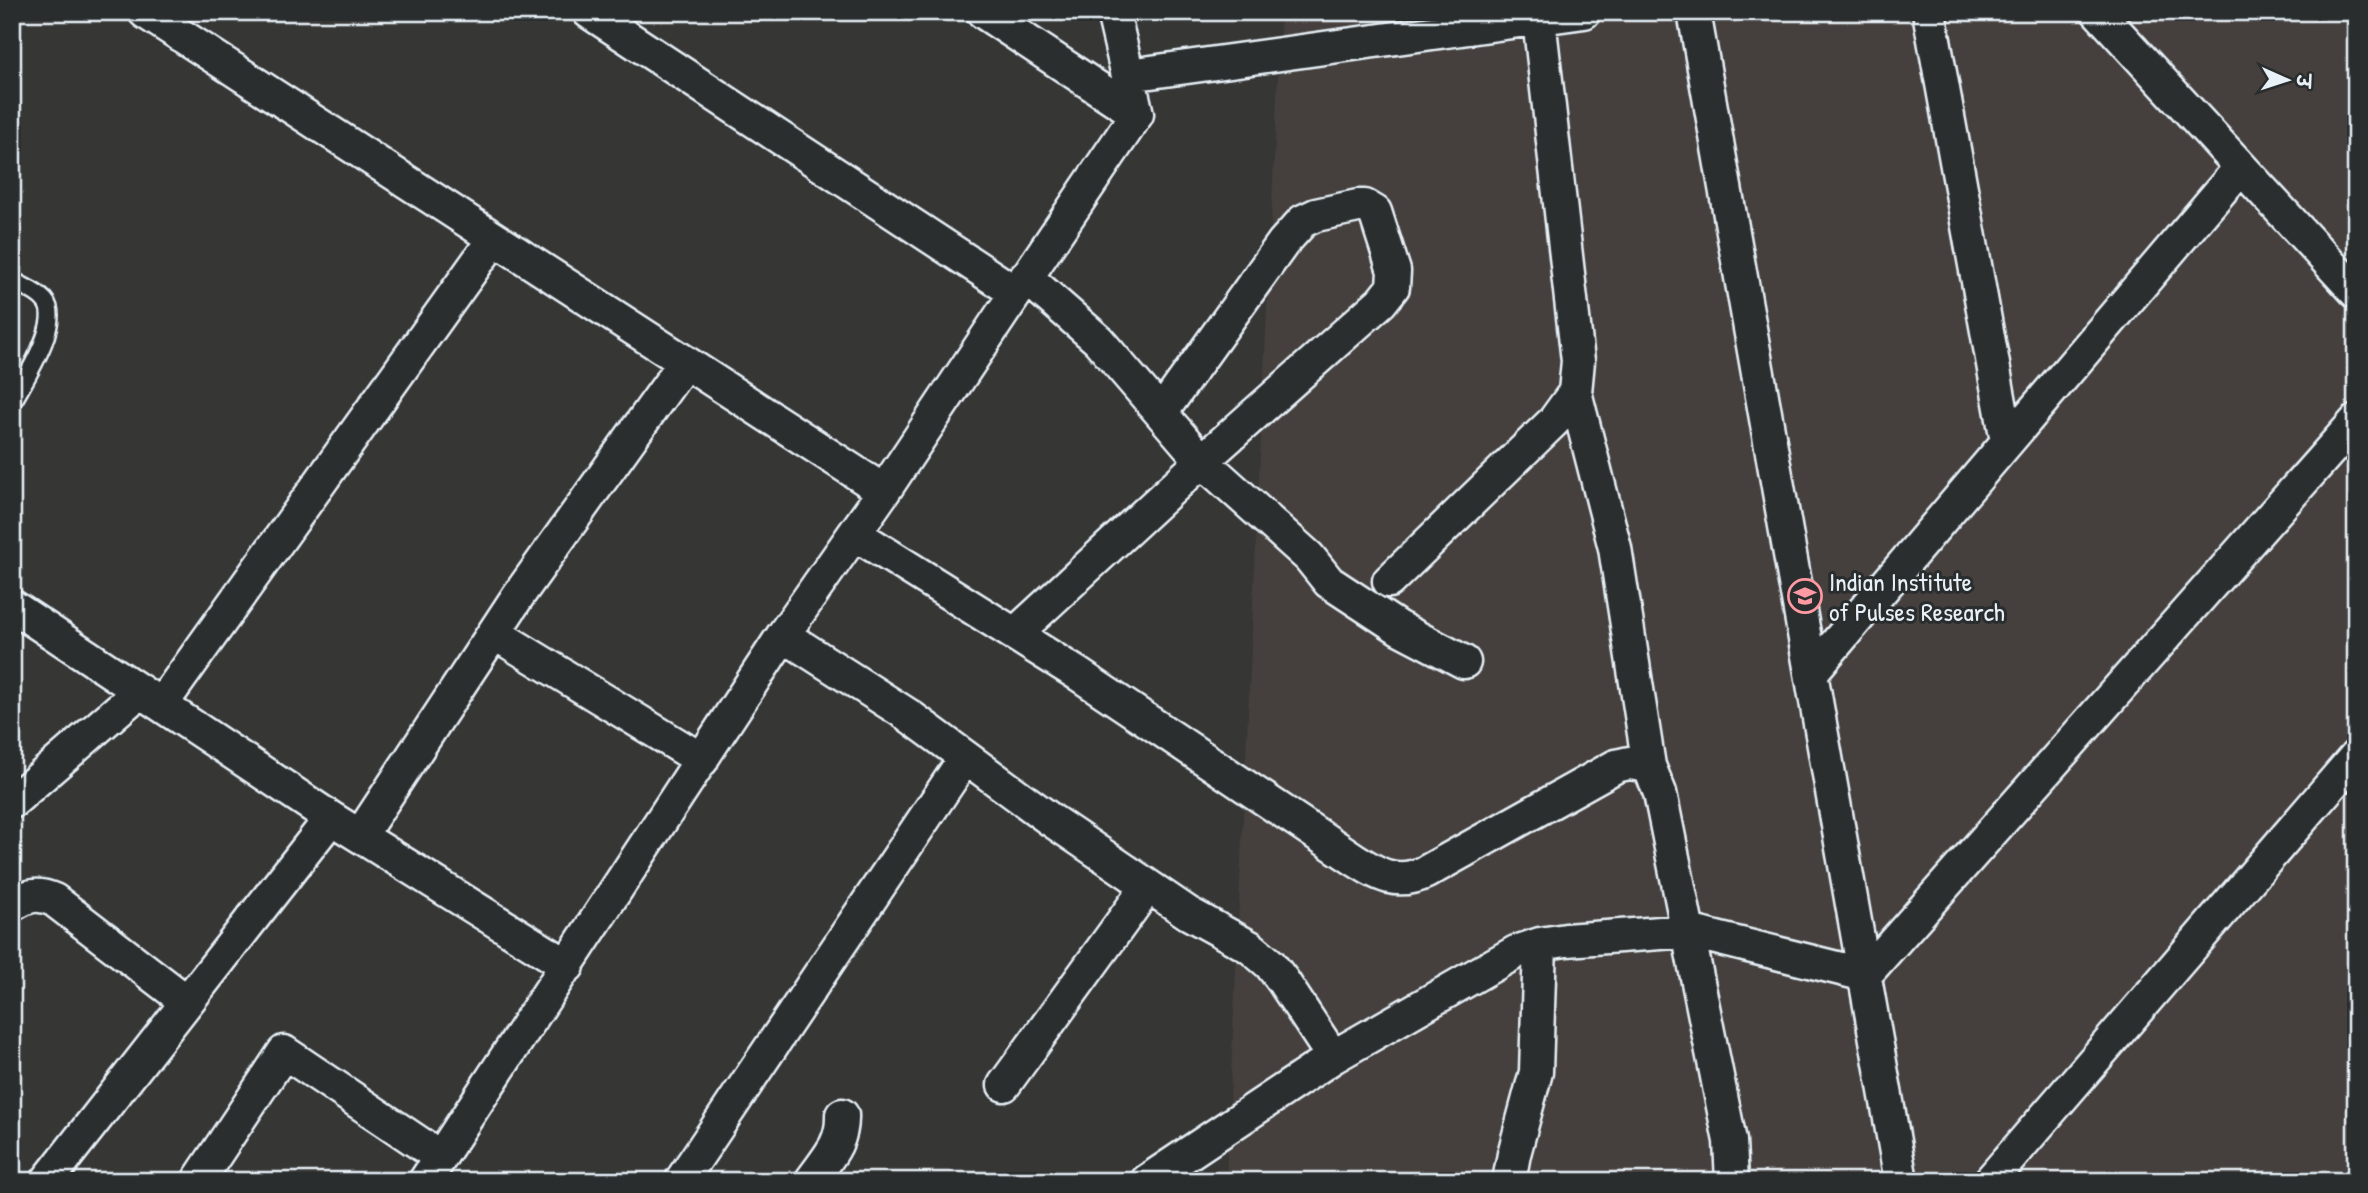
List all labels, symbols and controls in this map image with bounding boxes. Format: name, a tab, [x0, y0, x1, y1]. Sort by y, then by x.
north arrow	[2252, 46, 2322, 116]
text: उ	[2291, 72, 2317, 90]
place label: Indian Institute of Pulses Research	[1829, 564, 2005, 629]
school or university icon: Indian Institute of Pulses Research	[1786, 577, 1824, 615]

